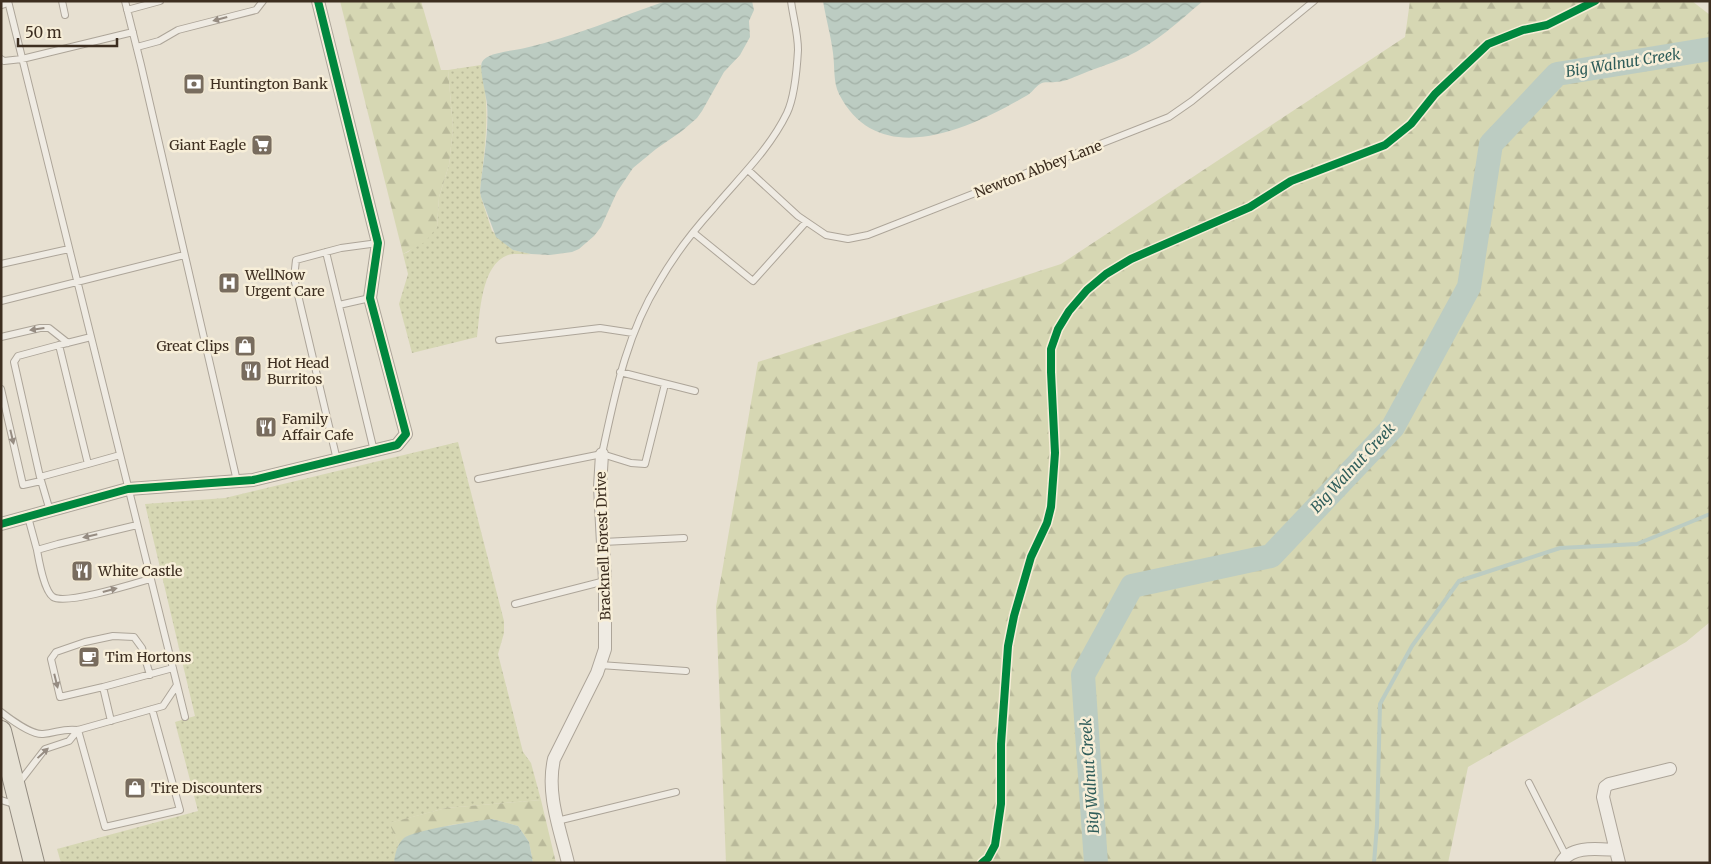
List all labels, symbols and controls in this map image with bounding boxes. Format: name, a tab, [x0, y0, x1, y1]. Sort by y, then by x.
scale bar	[18, 15, 116, 47]
one-way arrow	[212, 16, 227, 24]
text: 50 m	[25, 23, 62, 42]
water label: Big Walnut Creek	[1564, 44, 1682, 81]
bank icon: Huntington Bank	[182, 72, 206, 96]
place label: Huntington Bank	[210, 75, 328, 93]
supermarket icon: Giant Eagle	[250, 133, 274, 157]
place label: Giant Eagle	[169, 136, 246, 154]
street label: Newton Abbey Lane	[972, 136, 1104, 202]
place label: WellNow Urgent Care	[244, 266, 325, 300]
hospital icon: WellNow Urgent Care	[217, 271, 241, 295]
one-way arrow	[28, 325, 44, 333]
shop icon: Great Clips	[233, 334, 257, 358]
place label: Great Clips	[156, 337, 229, 355]
place label: Hot Head Burritos	[267, 354, 330, 388]
restaurant icon: Hot Head Burritos	[239, 359, 263, 383]
place label: Family Affair Cafe	[281, 410, 354, 444]
restaurant icon: Family Affair Cafe	[254, 415, 278, 439]
water label: Big Walnut Creek	[1306, 418, 1400, 516]
one-way arrow	[8, 429, 16, 444]
street label: Bracknell Forest Drive	[591, 471, 615, 621]
one-way arrow	[82, 532, 97, 540]
restaurant icon: White Castle	[70, 559, 94, 583]
place label: White Castle	[97, 562, 182, 580]
one-way arrow	[102, 585, 117, 593]
cafe icon: Tim Hortons	[77, 645, 101, 669]
place label: Tim Hortons	[105, 648, 192, 666]
one-way arrow	[52, 674, 60, 689]
water label: Big Walnut Creek	[1076, 717, 1103, 834]
one-way arrow	[37, 748, 49, 759]
shop icon: Tire Discounters	[123, 776, 147, 800]
place label: Tire Discounters	[151, 779, 262, 797]

